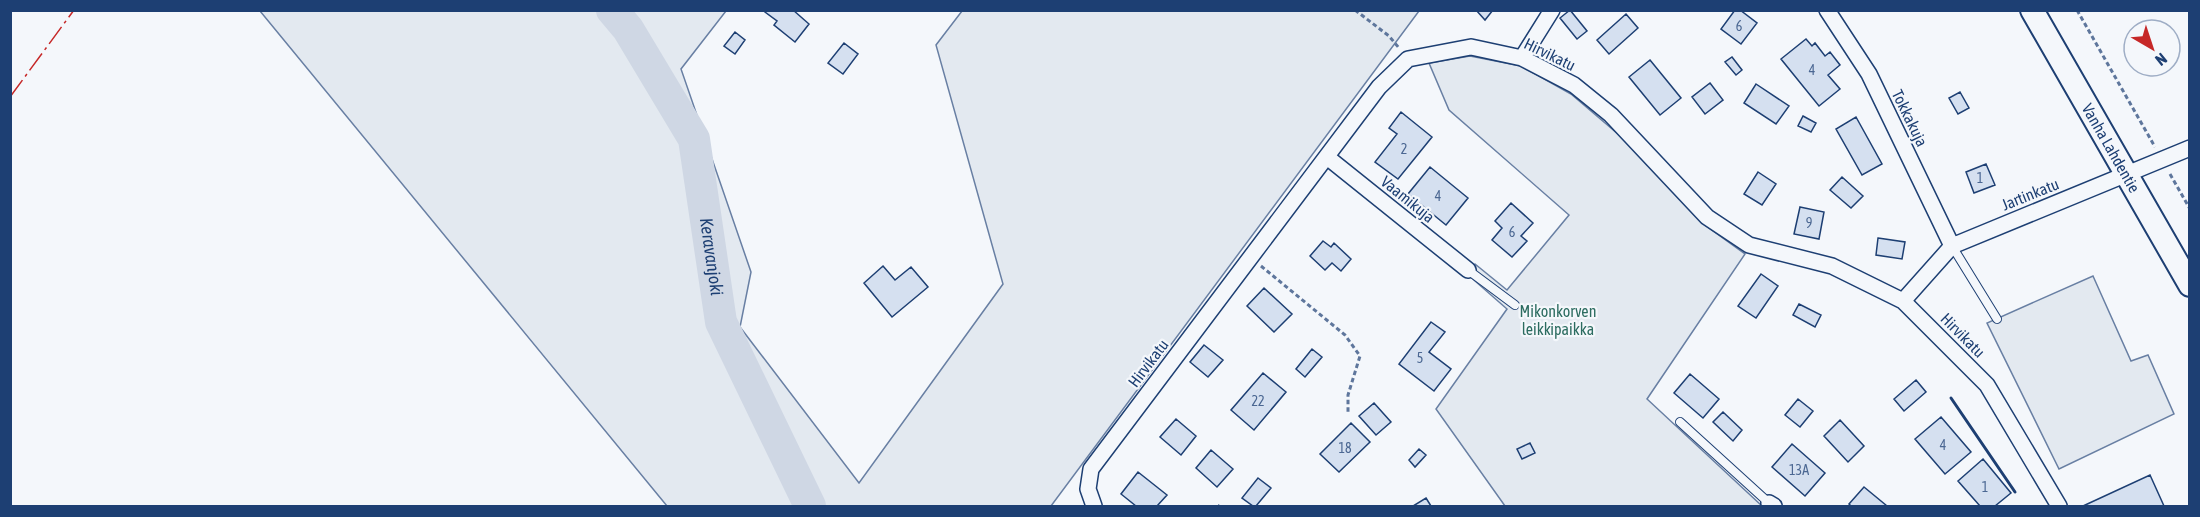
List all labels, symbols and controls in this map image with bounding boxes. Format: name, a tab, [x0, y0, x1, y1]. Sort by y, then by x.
house number: 6	[1736, 18, 1743, 34]
north arrow	[2122, 18, 2182, 78]
street label: Hirvikatu	[1521, 34, 1579, 74]
text: N	[2152, 50, 2171, 70]
house number: 4	[1809, 62, 1816, 78]
street label: Tokkakuja	[1888, 87, 1931, 150]
street label: Vanha Lahdentie	[2079, 100, 2144, 196]
house number: 2	[1401, 141, 1407, 157]
house number: 1	[1977, 170, 1983, 186]
street label: Vaamikuja	[1377, 172, 1438, 227]
street label: Jartinkatu	[1999, 174, 2061, 214]
house number: 4	[1435, 188, 1442, 204]
house number: 9	[1806, 215, 1812, 231]
water label: Keravanjoki	[696, 216, 728, 297]
house number: 6	[1509, 224, 1516, 240]
park label: Mikonkorven leikkipaikka	[1520, 302, 1596, 339]
street label: Hirvikatu	[1937, 309, 1989, 361]
street label: Hirvikatu	[1124, 336, 1172, 390]
house number: 5	[1417, 350, 1423, 366]
house number: 22	[1251, 393, 1265, 409]
house number: 4	[1940, 437, 1947, 453]
house number: 18	[1338, 440, 1352, 456]
house number: 13A	[1789, 462, 1809, 478]
house number: 1	[1982, 479, 1988, 495]

